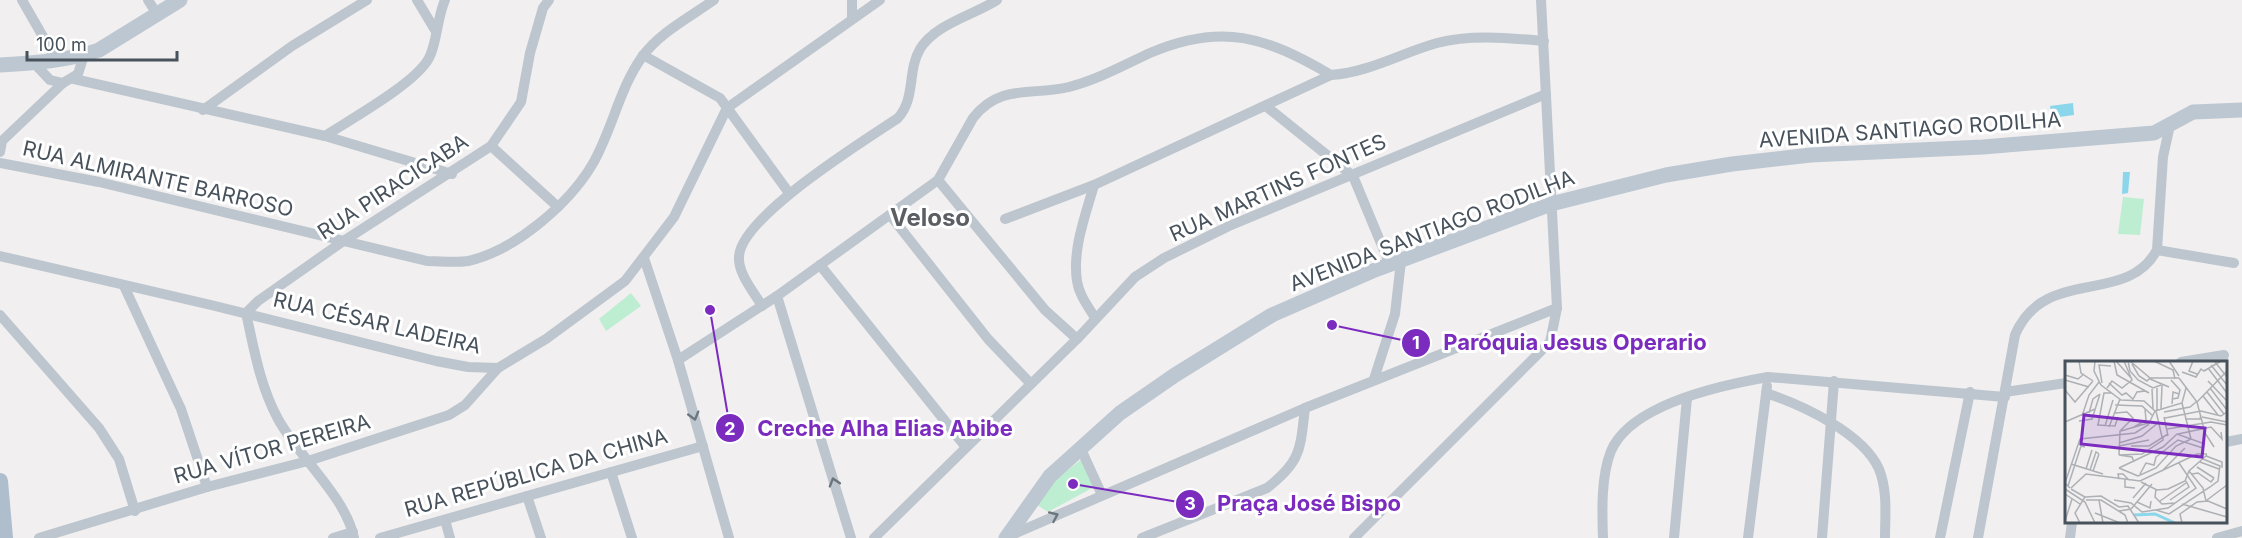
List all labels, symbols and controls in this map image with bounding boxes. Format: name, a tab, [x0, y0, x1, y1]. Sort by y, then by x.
scale bar	[27, 24, 177, 62]
text: 100 m	[36, 34, 87, 55]
street label: AVENIDA SANTIAGO RODILHA	[1758, 106, 2062, 153]
street label: RUA MARTINS FONTES	[1166, 128, 1390, 247]
street label: RUA PIRACICABA	[313, 129, 473, 244]
street label: RUA ALMIRANTE BARROSO	[20, 135, 296, 222]
street label: AVENIDA SANTIAGO RODILHA	[1286, 165, 1578, 297]
district label: Veloso	[890, 203, 970, 232]
street label: RUA CÉSAR LADEIRA	[271, 285, 484, 359]
callout: Paróquia Jesus Operario	[1401, 323, 1719, 363]
text: Paróquia Jesus Operario	[1443, 329, 1707, 355]
text: 1	[1412, 332, 1420, 353]
inset map	[2065, 361, 2227, 523]
street label: RUA VÍTOR PEREIRA	[170, 407, 373, 489]
callout: Creche Alha Elias Abibe	[715, 408, 1025, 448]
one-way arrow	[687, 410, 699, 421]
text: Creche Alha Elias Abibe	[757, 415, 1013, 441]
text: 2	[724, 418, 736, 439]
street label: RUA REPÚBLICA DA CHINA	[401, 422, 670, 522]
one-way arrow	[829, 477, 841, 488]
callout: Praça José Bispo	[1175, 484, 1413, 524]
text: Praça José Bispo	[1217, 490, 1401, 516]
text: 3	[1184, 493, 1196, 514]
one-way arrow	[1047, 512, 1058, 524]

